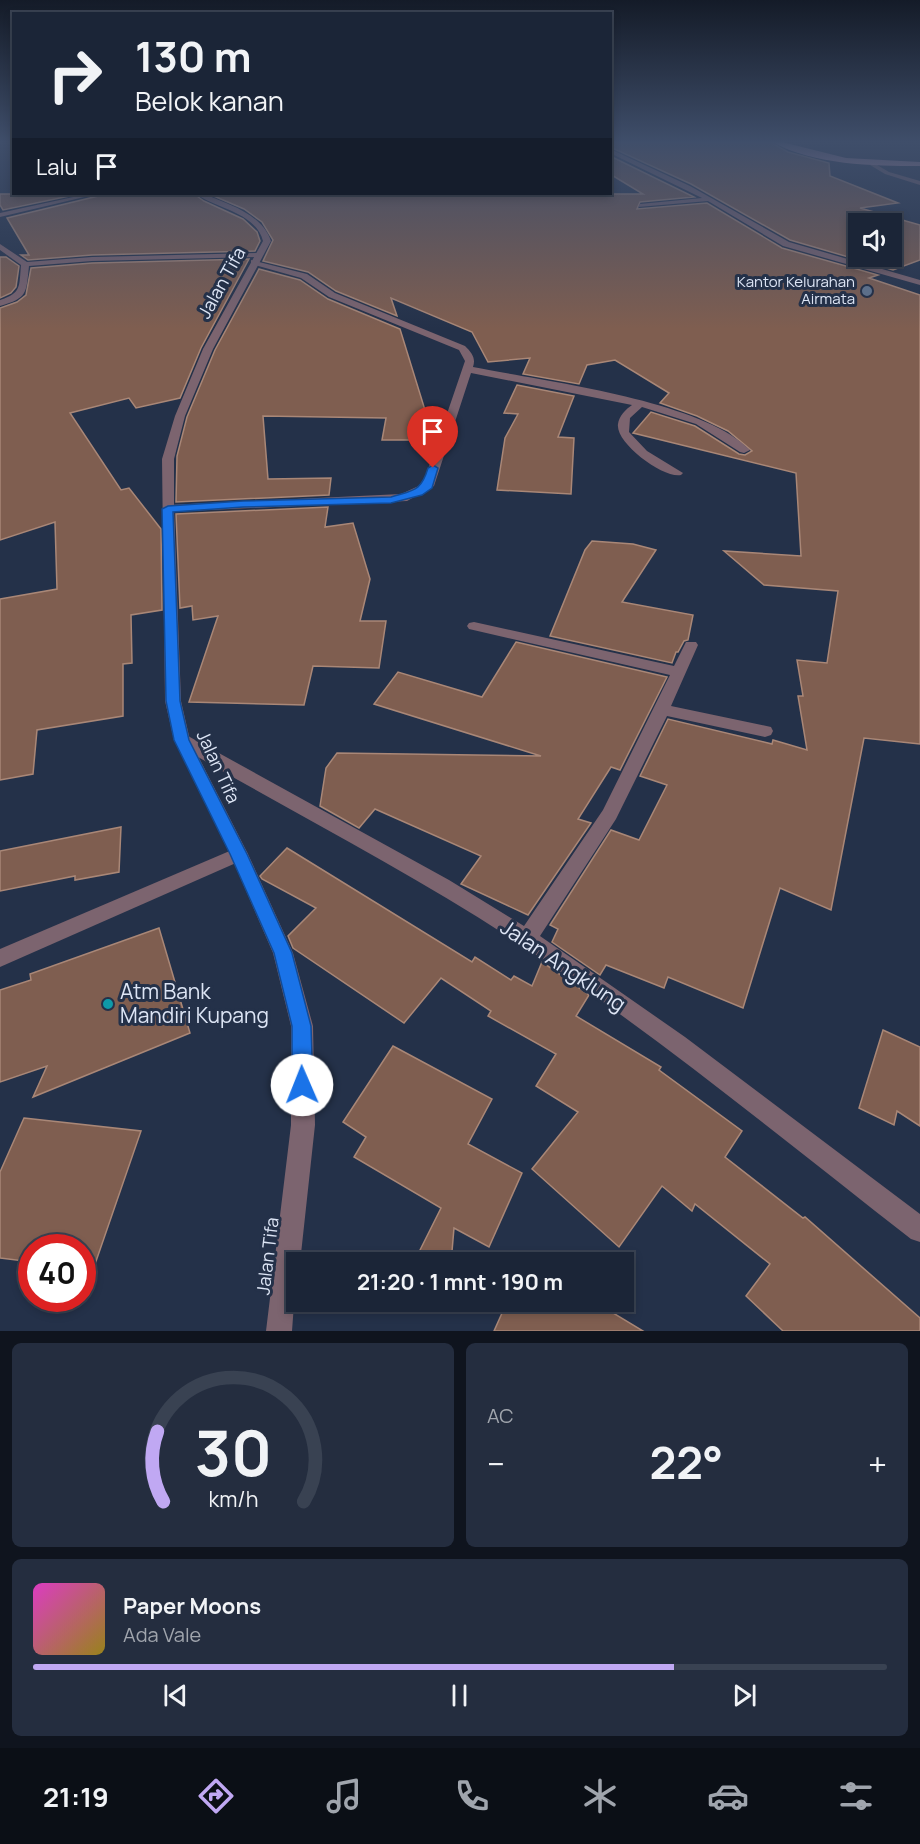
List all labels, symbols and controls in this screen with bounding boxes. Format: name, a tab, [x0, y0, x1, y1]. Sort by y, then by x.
text: 130 m	[135, 27, 252, 85]
icon: right	[36, 36, 114, 114]
text: Belok kanan	[135, 82, 284, 119]
icon: arrive	[90, 150, 123, 183]
text: Lalu	[36, 152, 78, 182]
map controls	[848, 213, 902, 267]
button: sound	[848, 213, 902, 267]
street label: Jalan Tifa	[192, 243, 251, 322]
place label: Kantor Kelurahan Airmata	[737, 271, 855, 309]
marker: Kantor Kelurahan Airmata	[860, 284, 874, 298]
pin	[407, 406, 458, 468]
icon: arrive	[416, 415, 449, 448]
street label: Jalan Tifa	[192, 726, 246, 807]
street label: Jalan Angklung	[495, 913, 632, 1017]
place label: Atm Bank Mandiri Kupang	[120, 977, 269, 1029]
marker: Atm Bank Mandiri Kupang	[101, 997, 115, 1011]
position arrow	[270, 1053, 334, 1117]
street label: Jalan Tifa	[250, 1216, 284, 1296]
speed limit sign: 40	[18, 1234, 96, 1312]
text: 21:20 · 1 mnt · 190 m	[357, 1267, 563, 1297]
text: AC	[487, 1402, 514, 1429]
text: 30	[194, 1409, 272, 1495]
text: 22°	[649, 1431, 723, 1493]
text: −	[487, 1441, 505, 1486]
text: +	[868, 1441, 887, 1486]
text: km/h	[208, 1484, 258, 1513]
text: Paper Moons	[123, 1591, 261, 1621]
text: Ada Vale	[123, 1621, 201, 1648]
icon: previous	[159, 1679, 192, 1712]
icon: pause	[443, 1679, 476, 1712]
icon: next	[728, 1679, 761, 1712]
icon: directions	[195, 1775, 237, 1817]
icon: music	[323, 1775, 365, 1817]
icon: phone	[451, 1775, 493, 1817]
icon: climate	[579, 1775, 621, 1817]
icon: car	[707, 1775, 749, 1817]
icon: filters	[835, 1775, 877, 1817]
text: 21:19	[43, 1778, 109, 1815]

